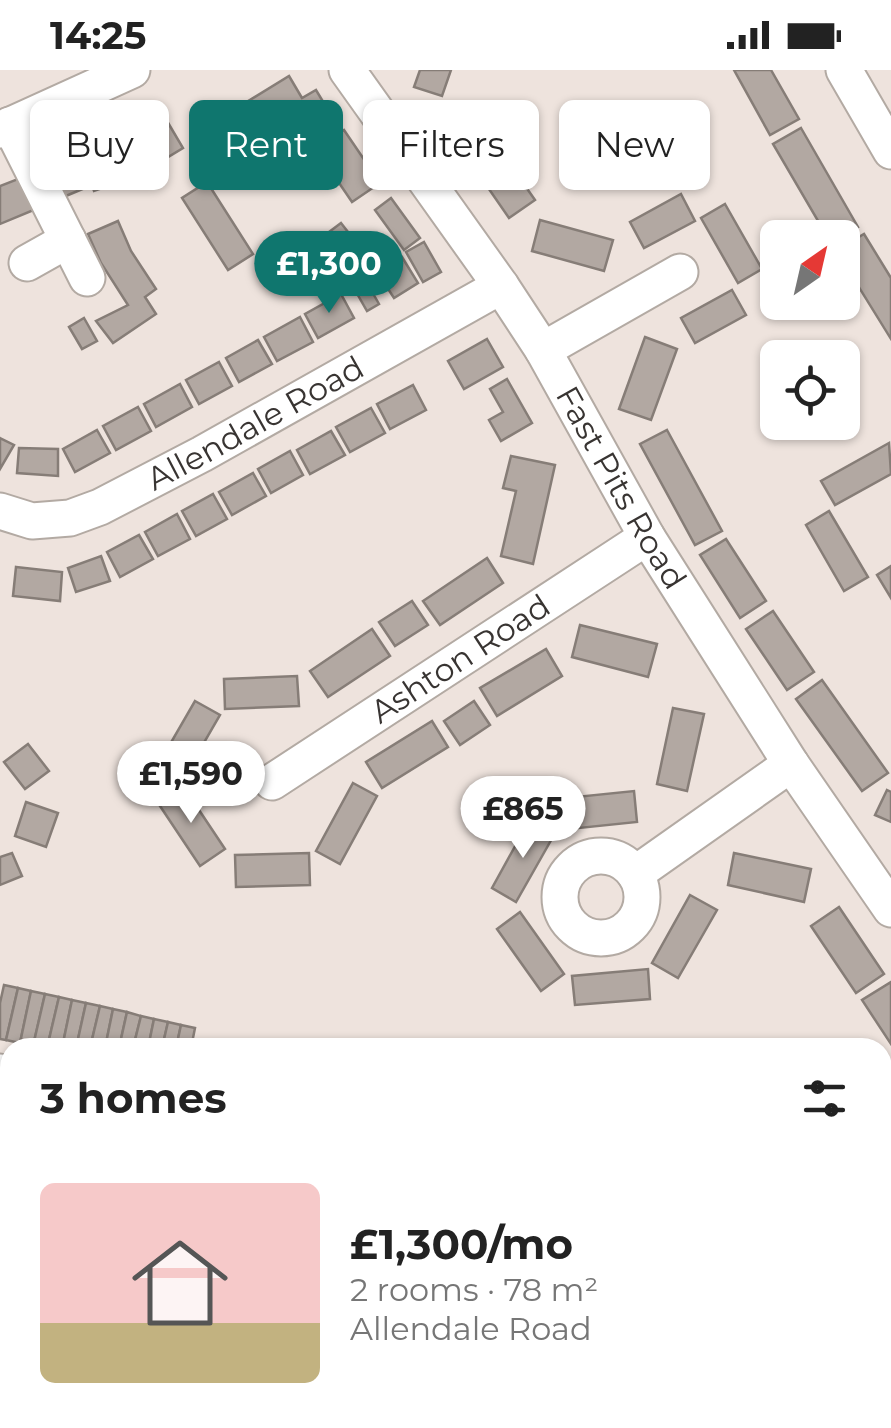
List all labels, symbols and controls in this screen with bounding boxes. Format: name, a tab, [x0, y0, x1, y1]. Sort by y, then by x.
text: 14:25	[50, 12, 146, 59]
chip: Buy	[30, 100, 169, 190]
chip: Rent	[189, 100, 343, 190]
chip: Filters	[363, 100, 539, 190]
chip: New	[559, 100, 710, 190]
north arrow	[760, 220, 860, 320]
map controls	[760, 220, 860, 440]
pin: £1,300	[248, 231, 410, 316]
text: £1,300	[276, 244, 382, 283]
button: locate	[760, 340, 860, 440]
street label: Allendale Road	[140, 347, 370, 498]
street label: Fast Pits Road	[548, 379, 695, 596]
street label: Ashton Road	[363, 586, 557, 731]
pin: £1,590	[110, 741, 272, 826]
text: £1,590	[139, 754, 243, 793]
pin: £865	[464, 776, 582, 861]
text: £865	[483, 789, 563, 828]
icon: filters	[797, 1071, 852, 1126]
text: 3 homes	[40, 1072, 226, 1124]
text: £1,300/mo	[350, 1218, 573, 1270]
icon: home	[120, 1223, 240, 1343]
text: 2 rooms · 78 m²	[350, 1270, 598, 1309]
text: Allendale Road	[350, 1309, 592, 1348]

